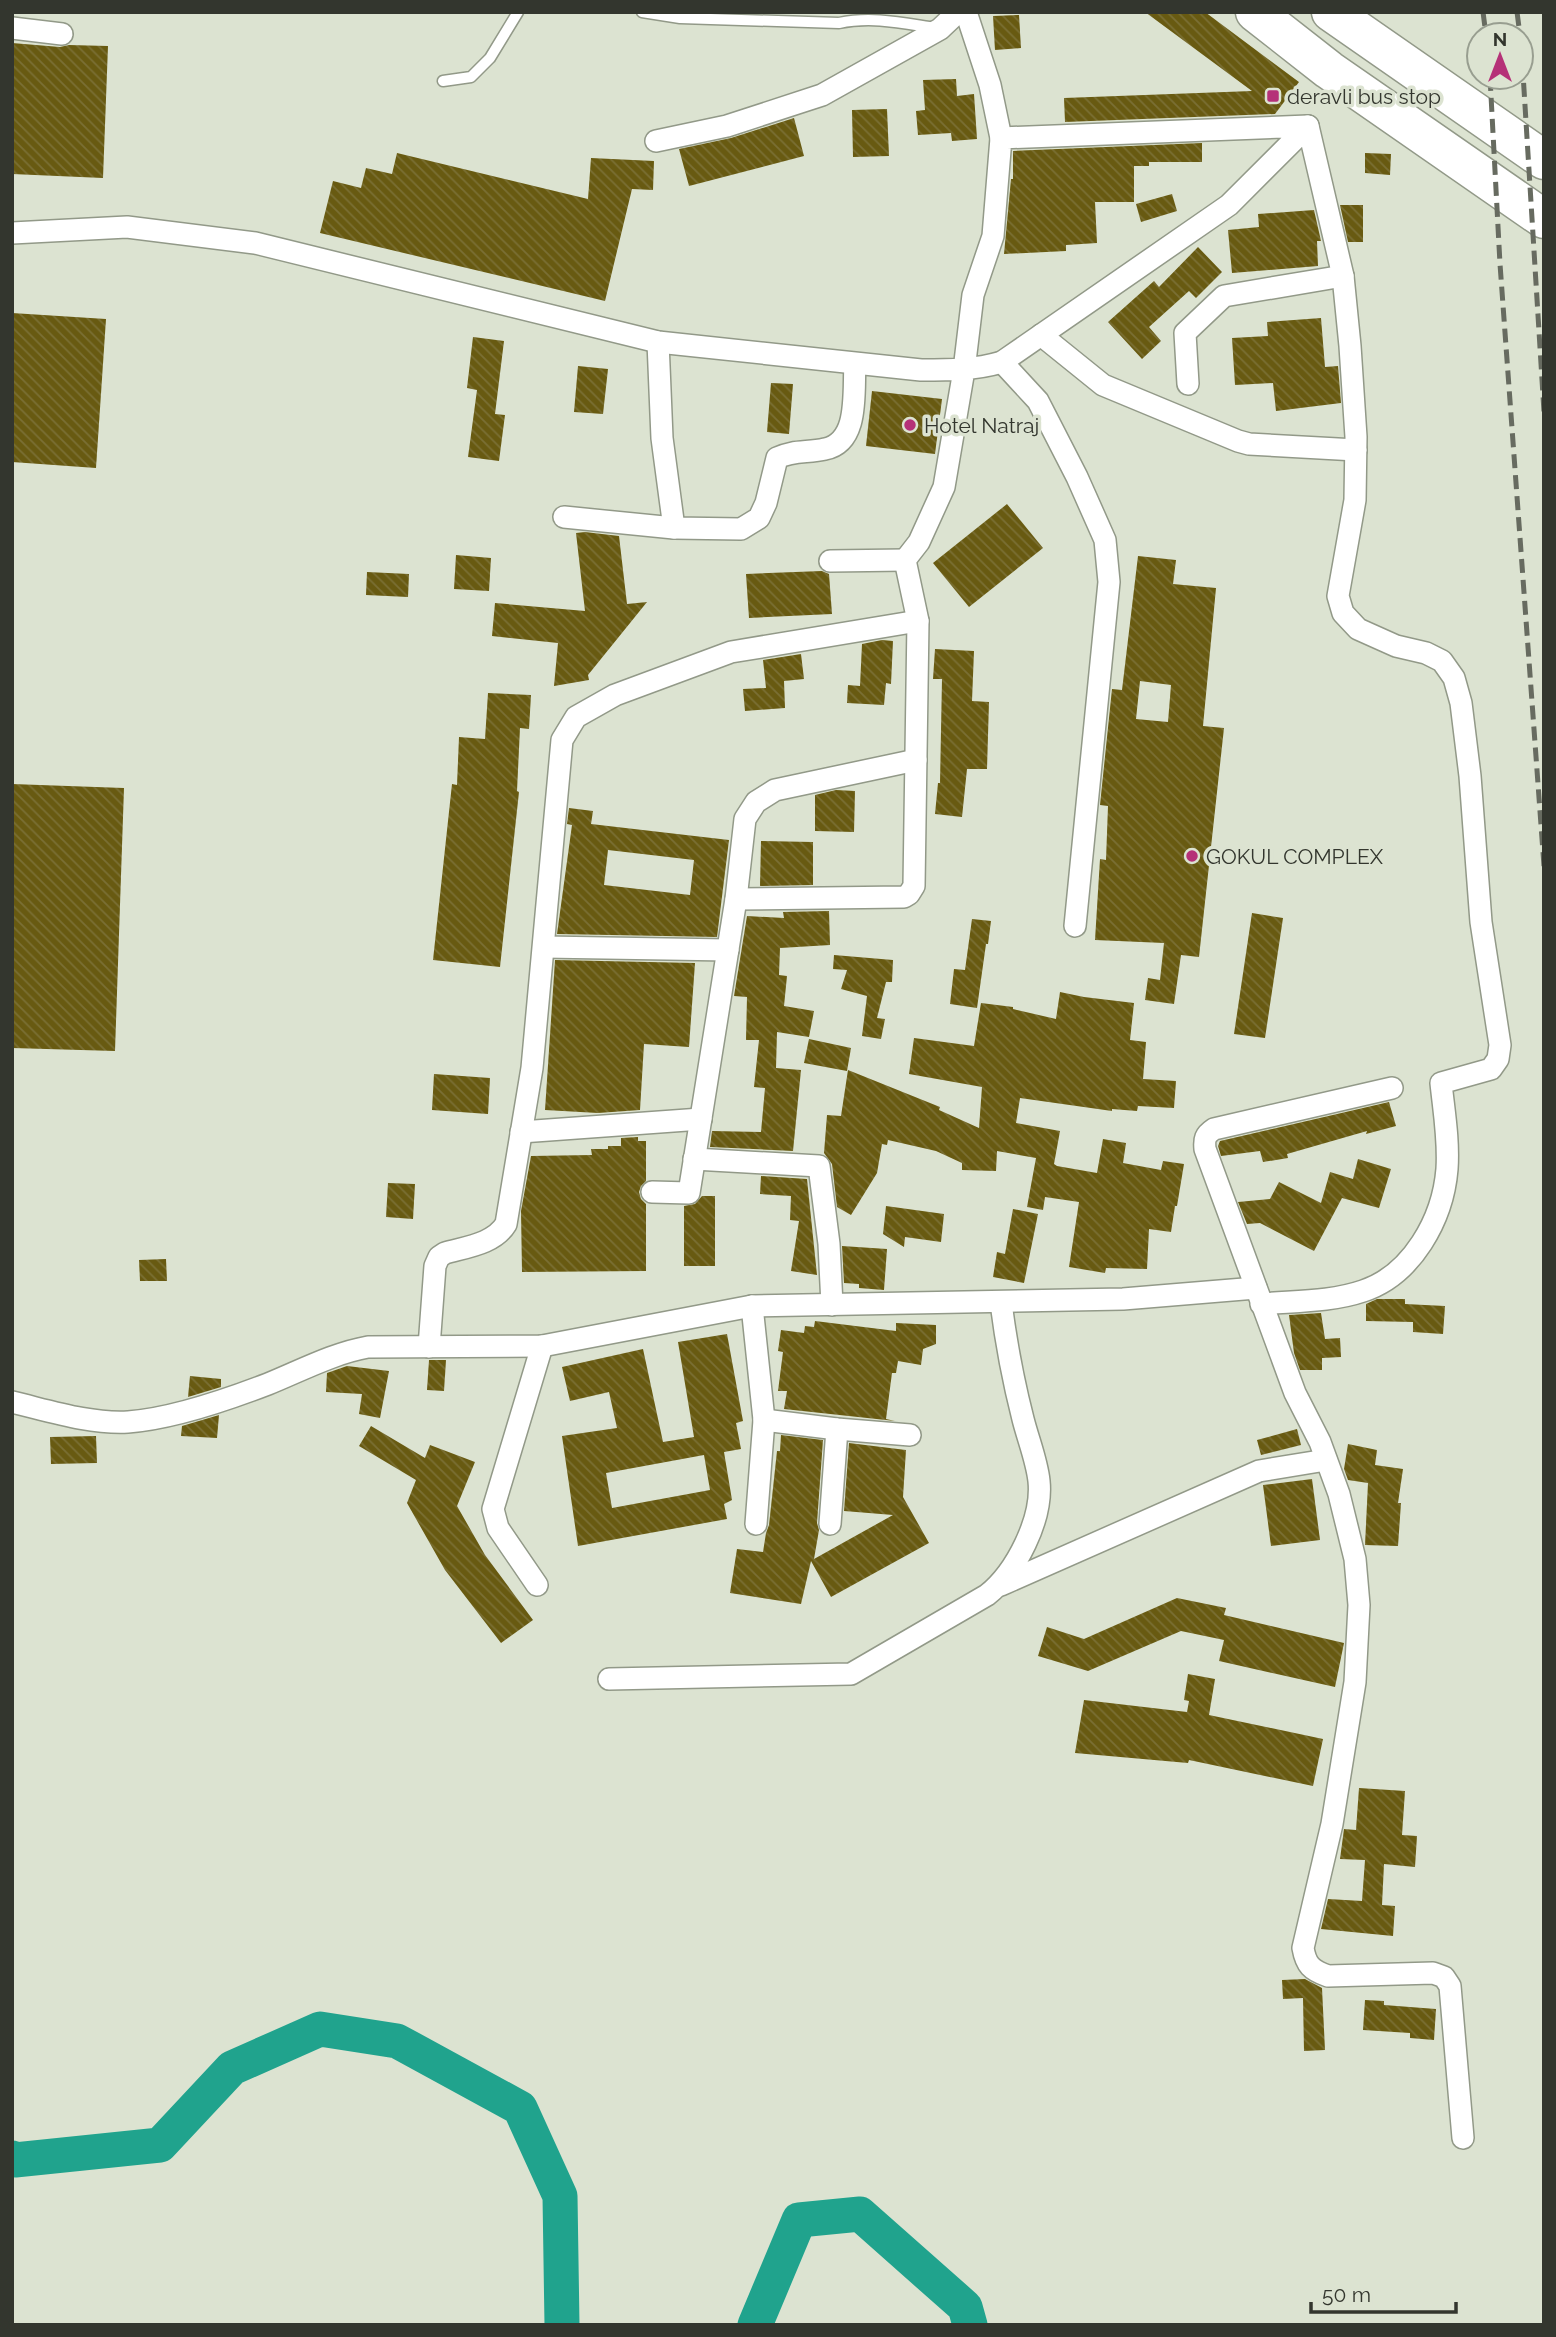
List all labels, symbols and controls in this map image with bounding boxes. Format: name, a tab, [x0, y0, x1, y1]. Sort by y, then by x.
north arrow	[1465, 21, 1535, 91]
text: N	[1493, 28, 1507, 50]
place label: deravli bus stop	[1287, 84, 1441, 109]
marker: deravli bus stop	[1265, 88, 1281, 104]
place label: Hotel Natraj	[924, 413, 1039, 438]
marker: Hotel Natraj	[902, 417, 918, 433]
place label: GOKUL COMPLEX	[1206, 844, 1384, 869]
marker: GOKUL COMPLEX	[1184, 848, 1200, 864]
scale bar	[1311, 2270, 1456, 2314]
text: 50 m	[1322, 2282, 1371, 2307]

